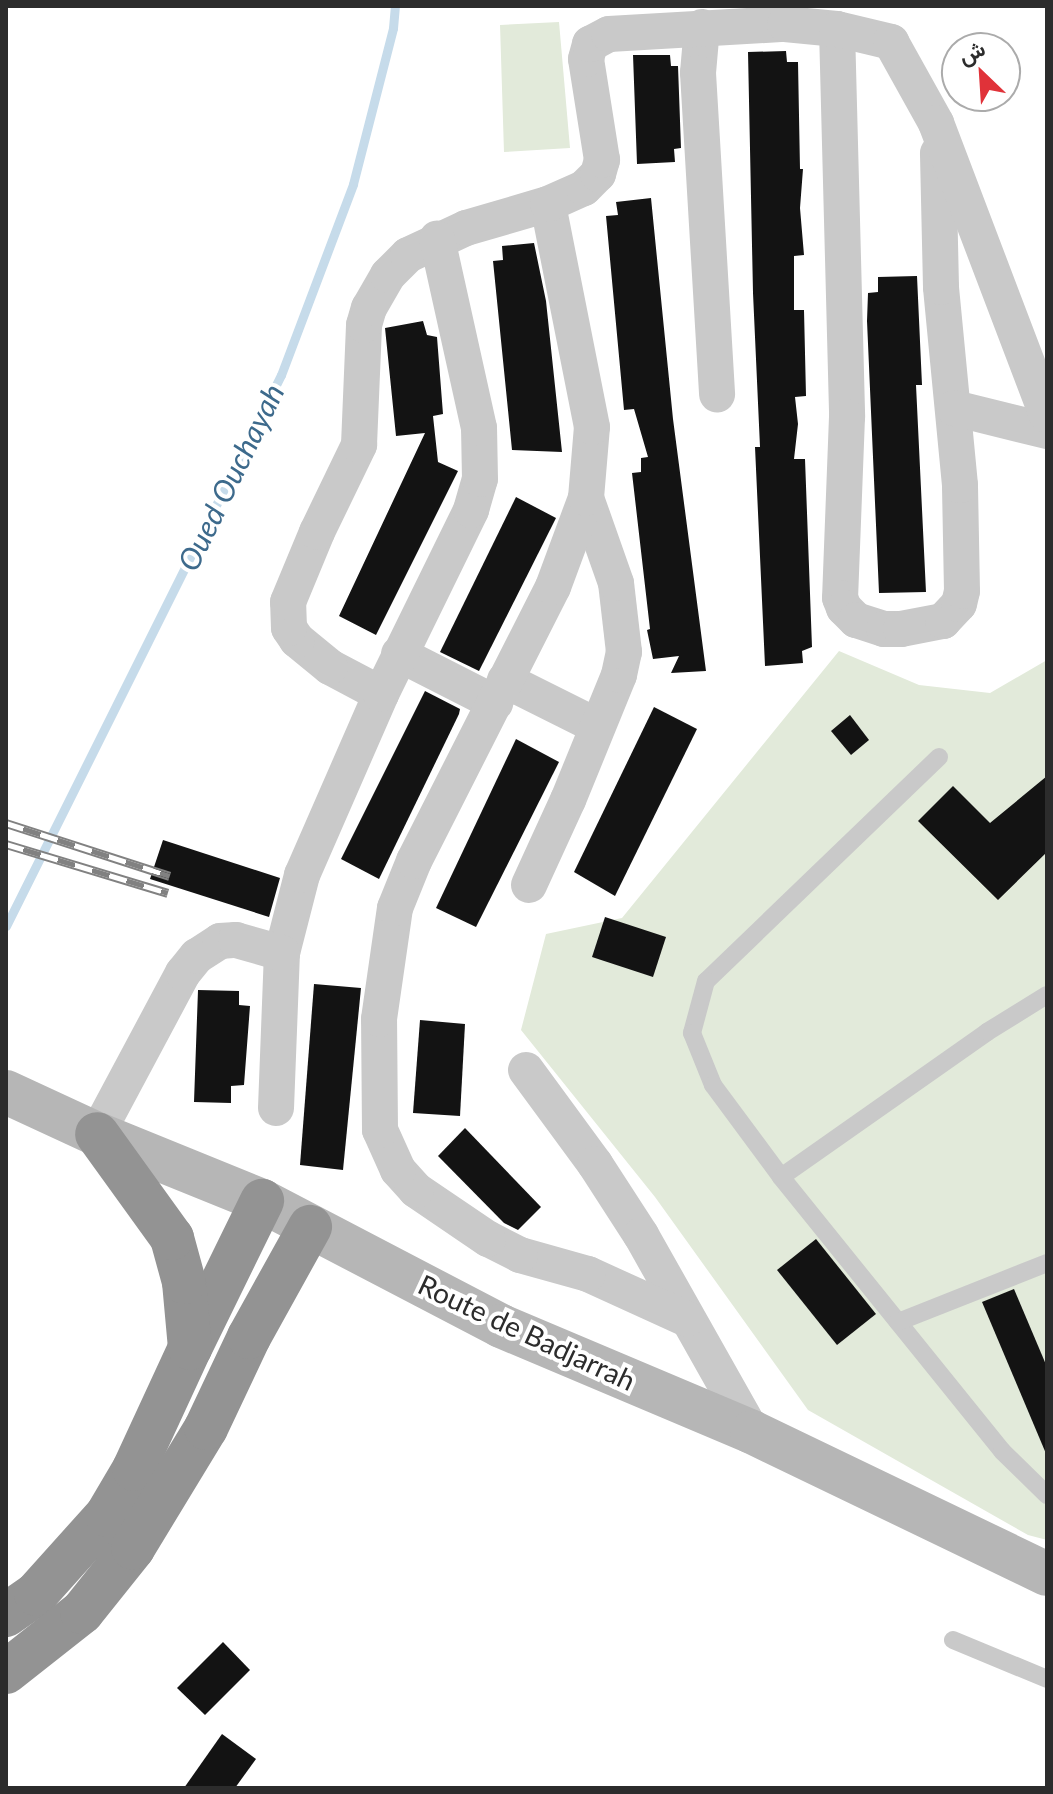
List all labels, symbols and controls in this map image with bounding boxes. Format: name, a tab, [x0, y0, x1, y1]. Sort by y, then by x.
north arrow	[941, 32, 1021, 112]
text: ش	[954, 34, 989, 69]
water label: Oued Ouchayah	[169, 378, 291, 576]
street label: Route de Badjarrah	[413, 1267, 641, 1397]

